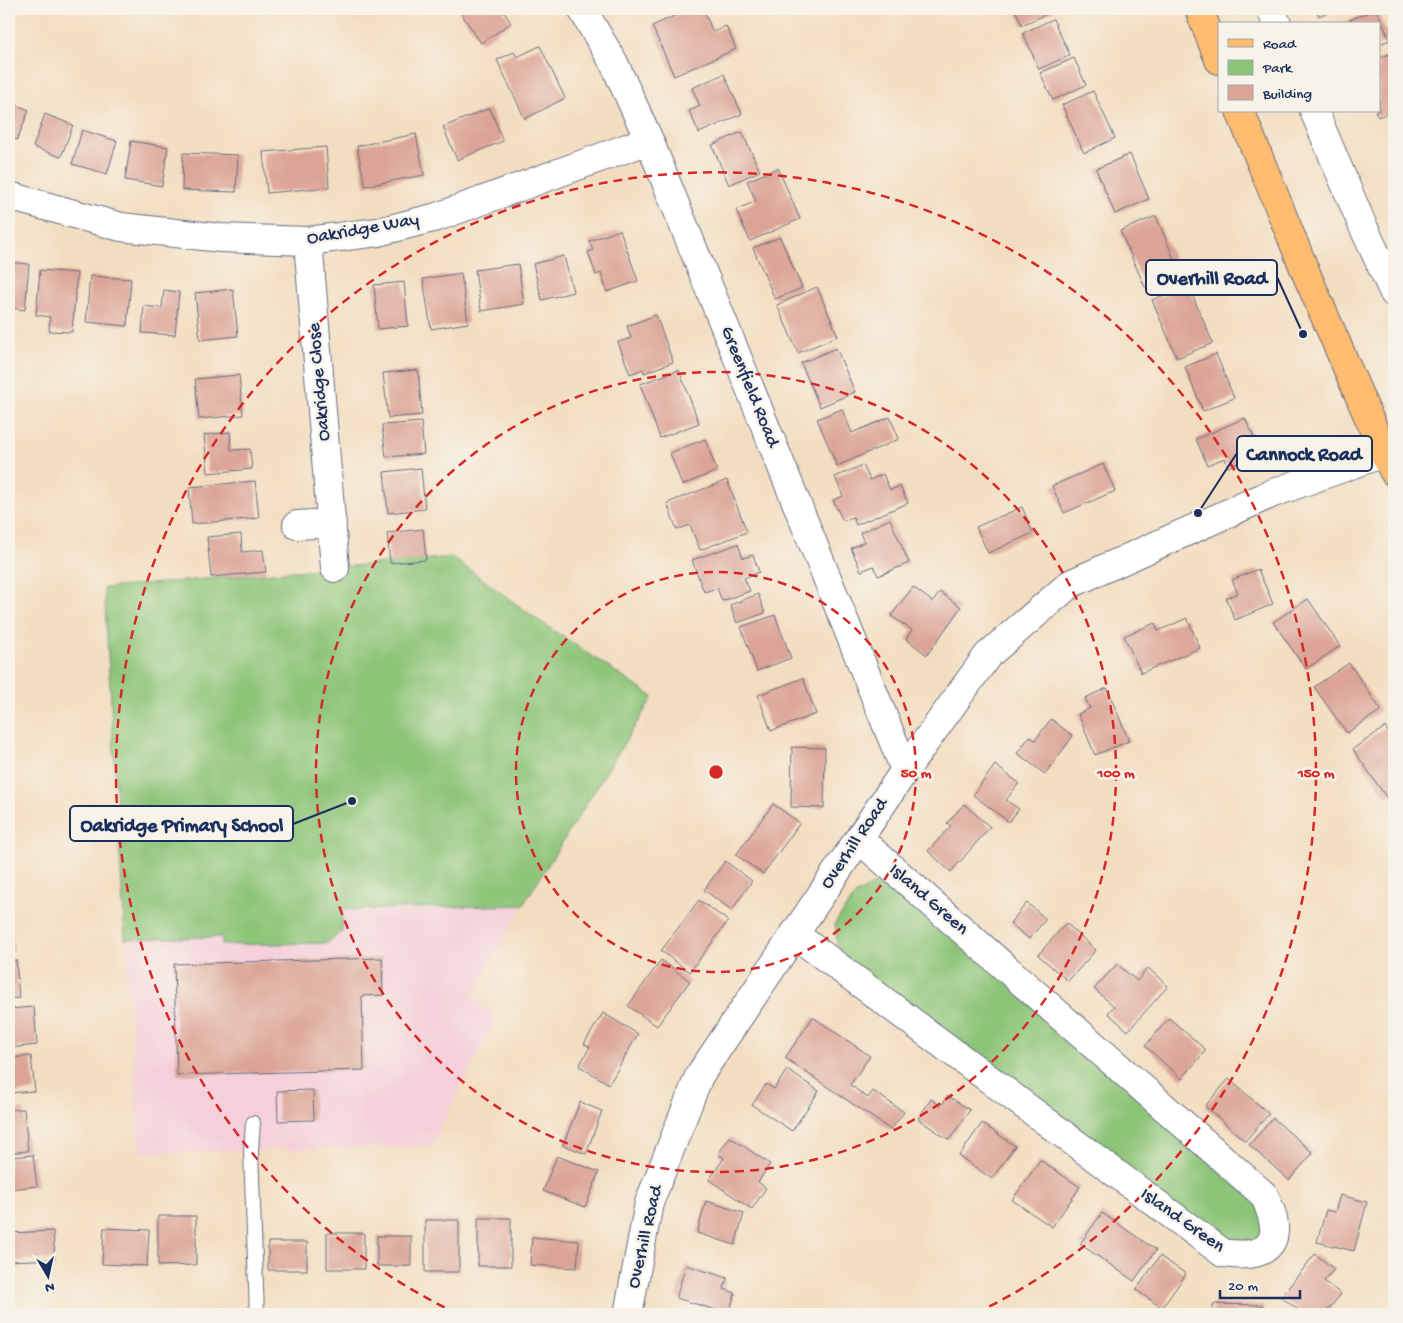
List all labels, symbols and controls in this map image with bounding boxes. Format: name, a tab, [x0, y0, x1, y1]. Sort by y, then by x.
legend	[1218, 22, 1380, 112]
text: Road	[1263, 36, 1297, 54]
text: Park	[1262, 60, 1293, 78]
text: Building	[1262, 86, 1312, 104]
street label: Oakridge Way	[305, 209, 422, 251]
callout: Overhill Road	[1146, 260, 1277, 295]
text: Overhill Road	[1157, 269, 1270, 292]
street label: Oakridge Close	[303, 322, 337, 442]
street label: Greenfield Road	[714, 323, 784, 453]
callout: Cannock Road	[1237, 436, 1372, 471]
text: Cannock Road	[1245, 445, 1364, 468]
centre of rings	[707, 763, 725, 781]
text: 50 m	[901, 765, 932, 783]
text: 100 m	[1096, 765, 1135, 783]
text: 150 m	[1297, 765, 1335, 783]
street label: Overhill Road	[816, 792, 895, 894]
callout: Oakridge Primary School	[70, 806, 293, 841]
text: Oakridge Primary School	[80, 816, 284, 839]
street label: Island Green	[883, 859, 973, 941]
street label: Overhill Road	[623, 1181, 669, 1291]
street label: Island Green	[1135, 1183, 1229, 1259]
north arrow	[22, 1250, 72, 1300]
scale bar	[1220, 1268, 1300, 1300]
text: N	[44, 1277, 55, 1295]
text: 20 m	[1228, 1278, 1258, 1296]

